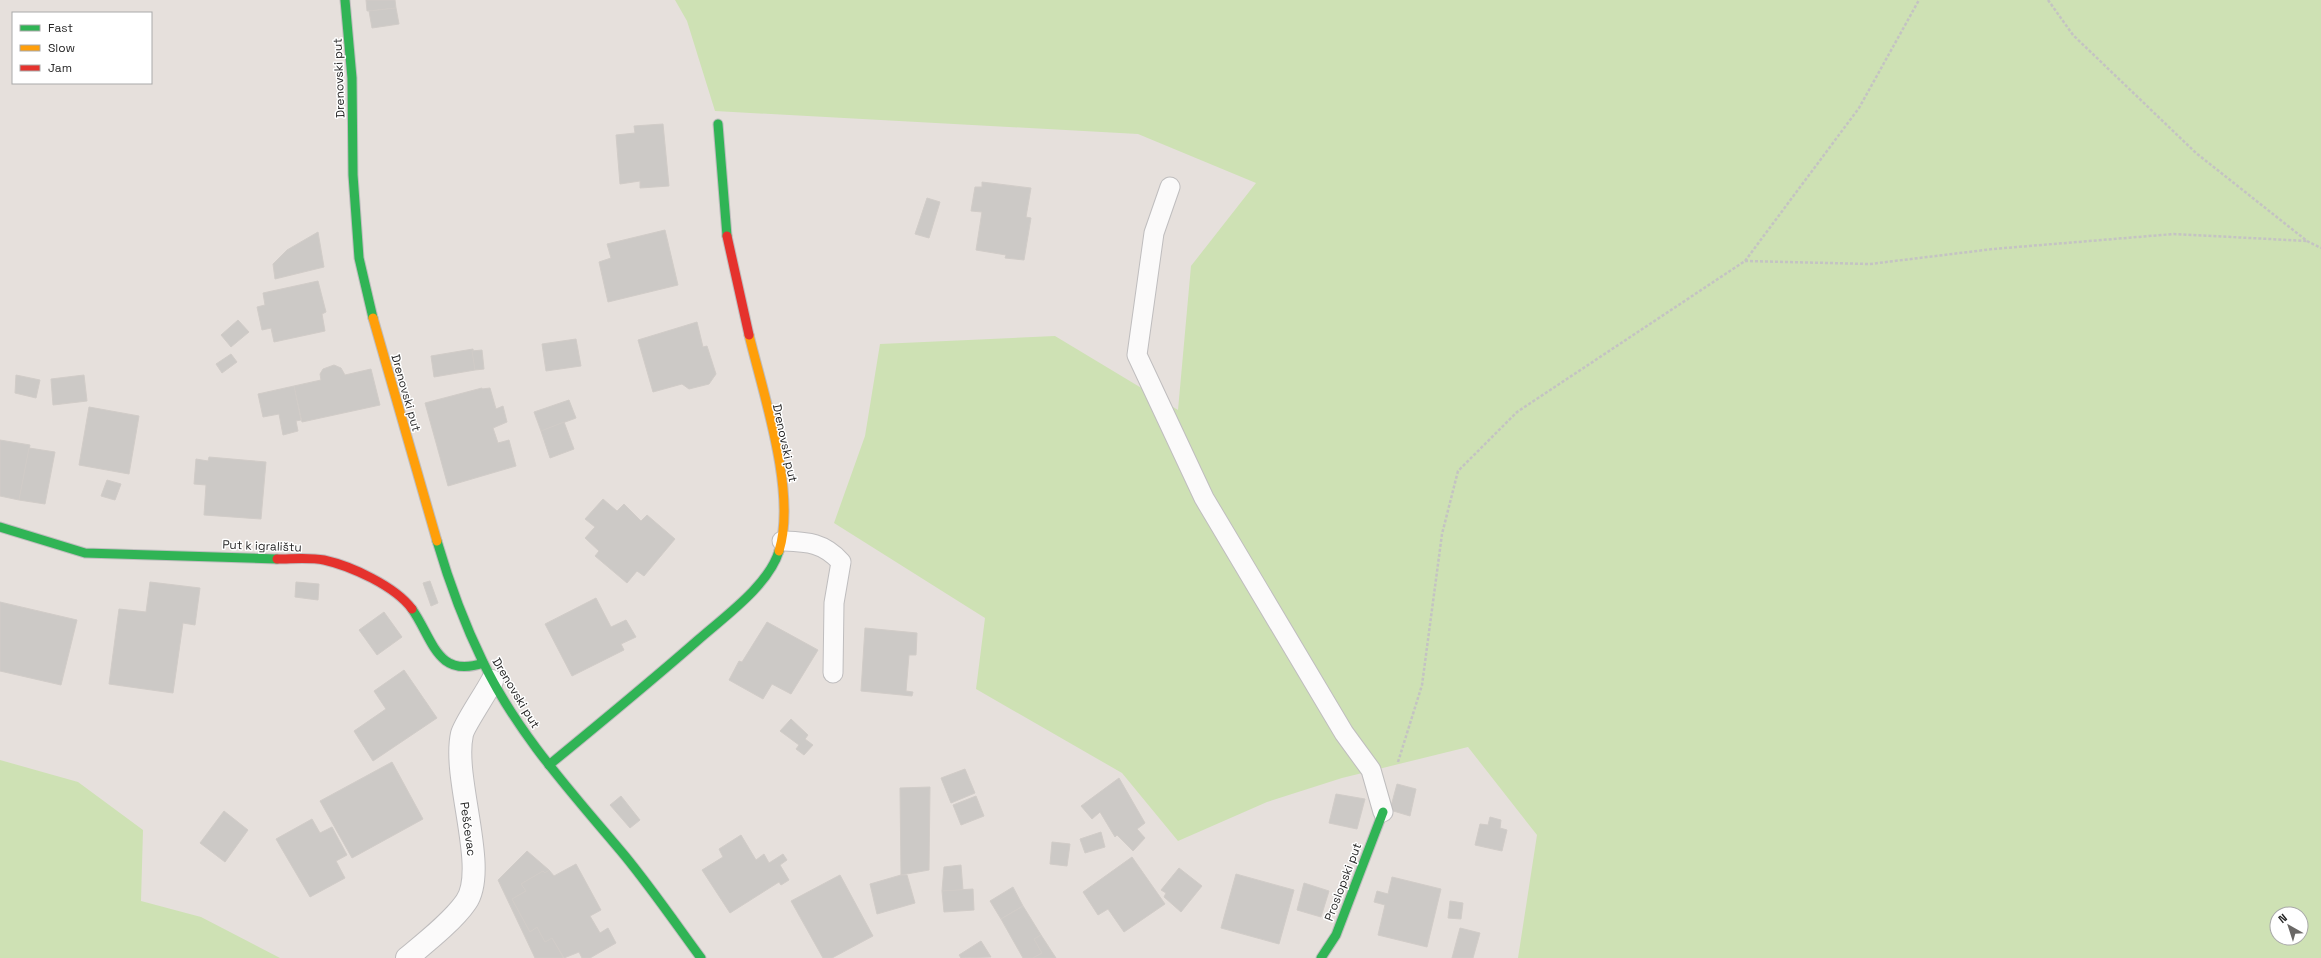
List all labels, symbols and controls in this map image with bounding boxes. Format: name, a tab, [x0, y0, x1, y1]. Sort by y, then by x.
legend	[12, 12, 152, 84]
text: Fast	[48, 20, 73, 36]
street label: Drenovski put	[330, 38, 348, 118]
text: Slow	[48, 40, 75, 56]
text: Jam	[48, 60, 72, 76]
street label: Drenovski put	[387, 353, 425, 433]
street label: Drenovski put	[769, 402, 801, 484]
street label: Put k igralištu	[222, 537, 302, 555]
street label: Drenovski put	[489, 655, 543, 731]
street label: Pešćevac	[456, 801, 480, 857]
street label: Proslopski put	[1321, 841, 1365, 923]
north arrow	[2269, 906, 2309, 946]
text: N	[2275, 910, 2290, 926]

